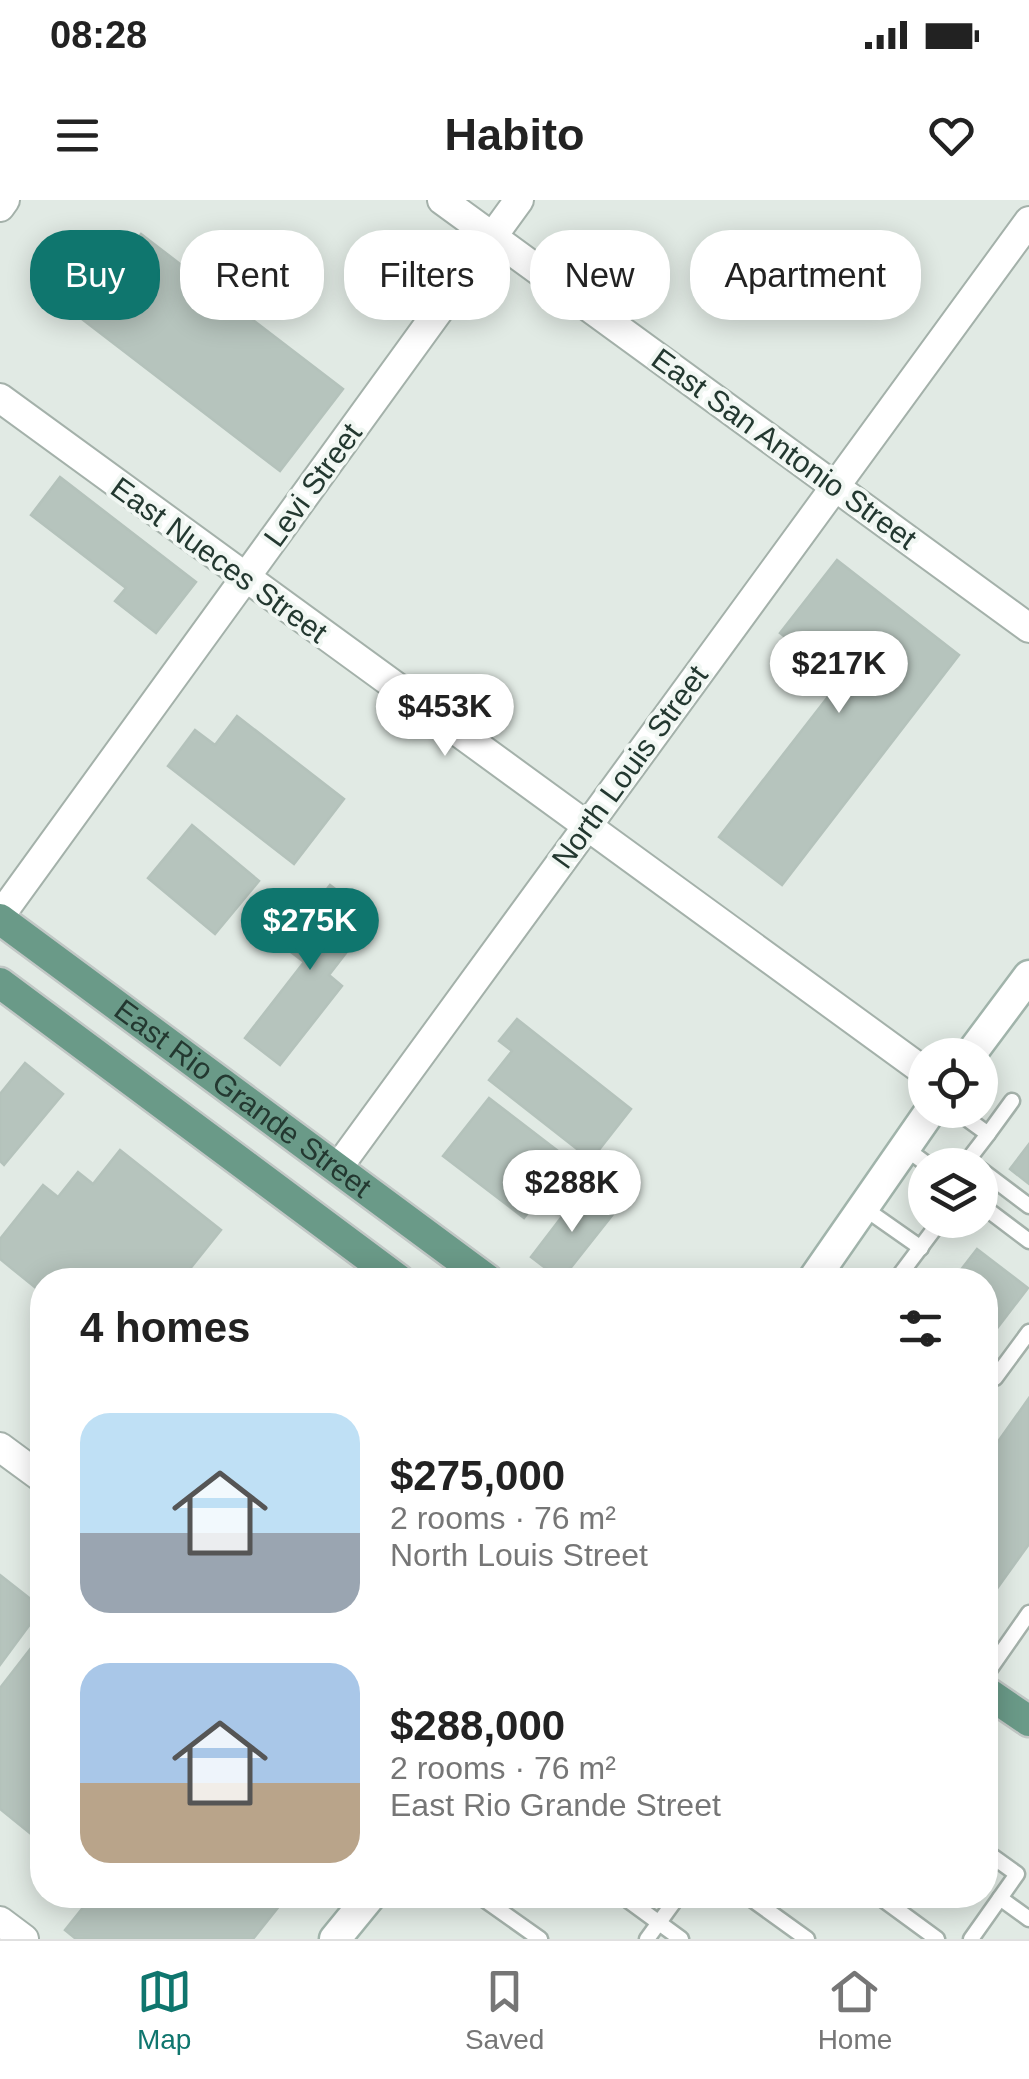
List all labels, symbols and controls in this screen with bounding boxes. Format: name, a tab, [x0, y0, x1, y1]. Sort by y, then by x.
text: 08:28	[50, 14, 147, 56]
icon: menu	[50, 108, 105, 163]
icon: heart	[924, 108, 979, 163]
text: Habito	[445, 109, 585, 160]
chip: Buy	[30, 230, 160, 320]
chip: Rent	[180, 230, 324, 320]
chip: Filters	[344, 230, 510, 320]
chip: New	[530, 230, 670, 320]
chip: Apartment	[690, 230, 921, 320]
street label: East San Antonio Street	[646, 342, 923, 556]
street label: Levi Street	[257, 416, 368, 552]
street label: East Nueces Street	[105, 470, 334, 649]
pin: $217K	[769, 631, 909, 716]
text: $217K	[792, 645, 886, 681]
street label: North Louis Street	[545, 659, 714, 874]
pin: $453K	[375, 674, 515, 759]
text: $453K	[398, 688, 492, 724]
pin: $275K	[240, 888, 380, 973]
text: $275K	[263, 902, 357, 938]
street label: East Rio Grande Street	[109, 993, 378, 1204]
map controls	[908, 1038, 998, 1238]
button: locate	[908, 1038, 998, 1128]
button: layers	[908, 1148, 998, 1238]
pin: $288K	[502, 1150, 642, 1235]
text: $288K	[525, 1164, 619, 1200]
icon: filters	[893, 1301, 948, 1356]
text: 4 homes	[80, 1304, 250, 1351]
text: $275,000	[390, 1452, 565, 1499]
icon: home	[160, 1453, 280, 1573]
text: 2 rooms · 76 m²	[390, 1500, 616, 1536]
text: North Louis Street	[390, 1537, 648, 1573]
text: $288,000	[390, 1702, 565, 1749]
icon: home	[160, 1703, 280, 1823]
text: 2 rooms · 76 m²	[390, 1750, 616, 1786]
text: East Rio Grande Street	[390, 1787, 721, 1823]
tab: Map	[137, 1964, 192, 2056]
tab: Saved	[465, 1964, 544, 2056]
tab: Home	[818, 1964, 892, 2056]

